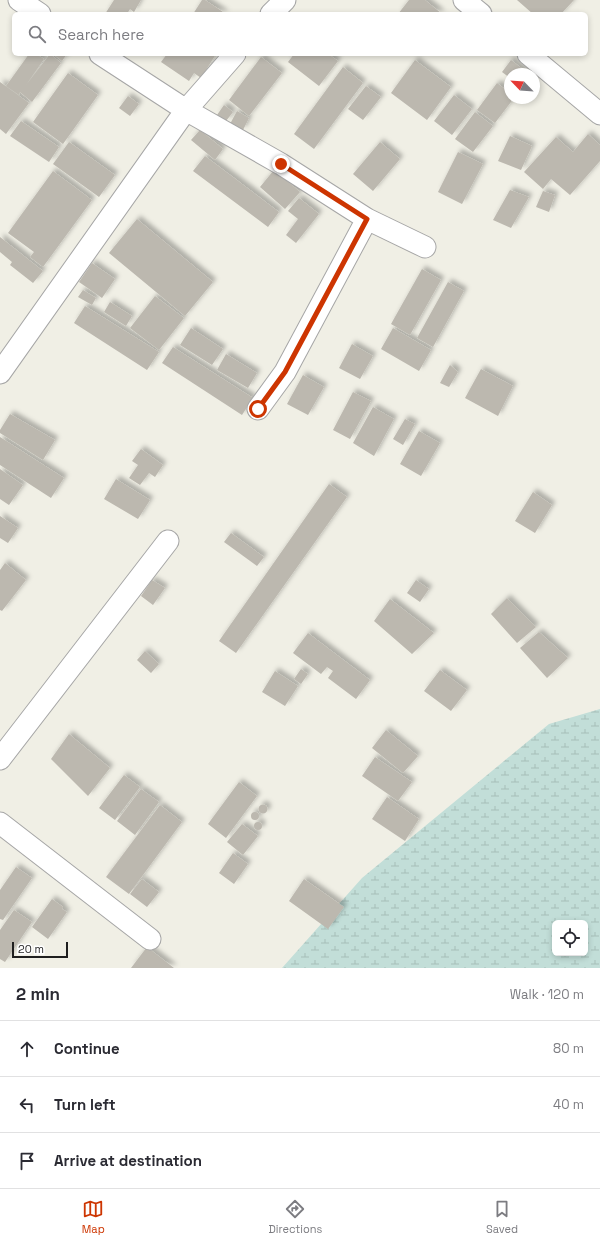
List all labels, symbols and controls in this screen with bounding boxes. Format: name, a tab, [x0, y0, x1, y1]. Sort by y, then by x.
search box	[12, 12, 588, 56]
icon: search	[26, 23, 48, 45]
text: Search here	[58, 25, 144, 44]
north arrow	[504, 68, 540, 104]
route end	[272, 155, 290, 173]
route start	[249, 400, 267, 418]
map controls	[552, 920, 588, 956]
button: locate	[552, 920, 588, 956]
scale bar	[12, 940, 68, 959]
text: 20 m	[18, 942, 44, 956]
text: 2 min	[16, 983, 60, 1005]
text: Walk · 120 m	[510, 986, 584, 1003]
icon: ahead	[16, 1038, 38, 1060]
text: Continue	[54, 1039, 120, 1058]
text: 80 m	[553, 1040, 584, 1057]
icon: left	[16, 1094, 38, 1116]
text: Turn left	[54, 1095, 116, 1114]
text: 40 m	[553, 1096, 584, 1113]
icon: arrive	[16, 1150, 38, 1172]
text: Arrive at destination	[54, 1151, 202, 1170]
tab: Map	[82, 1198, 105, 1236]
tab: Directions	[268, 1198, 322, 1236]
tab: Saved	[486, 1198, 518, 1236]

